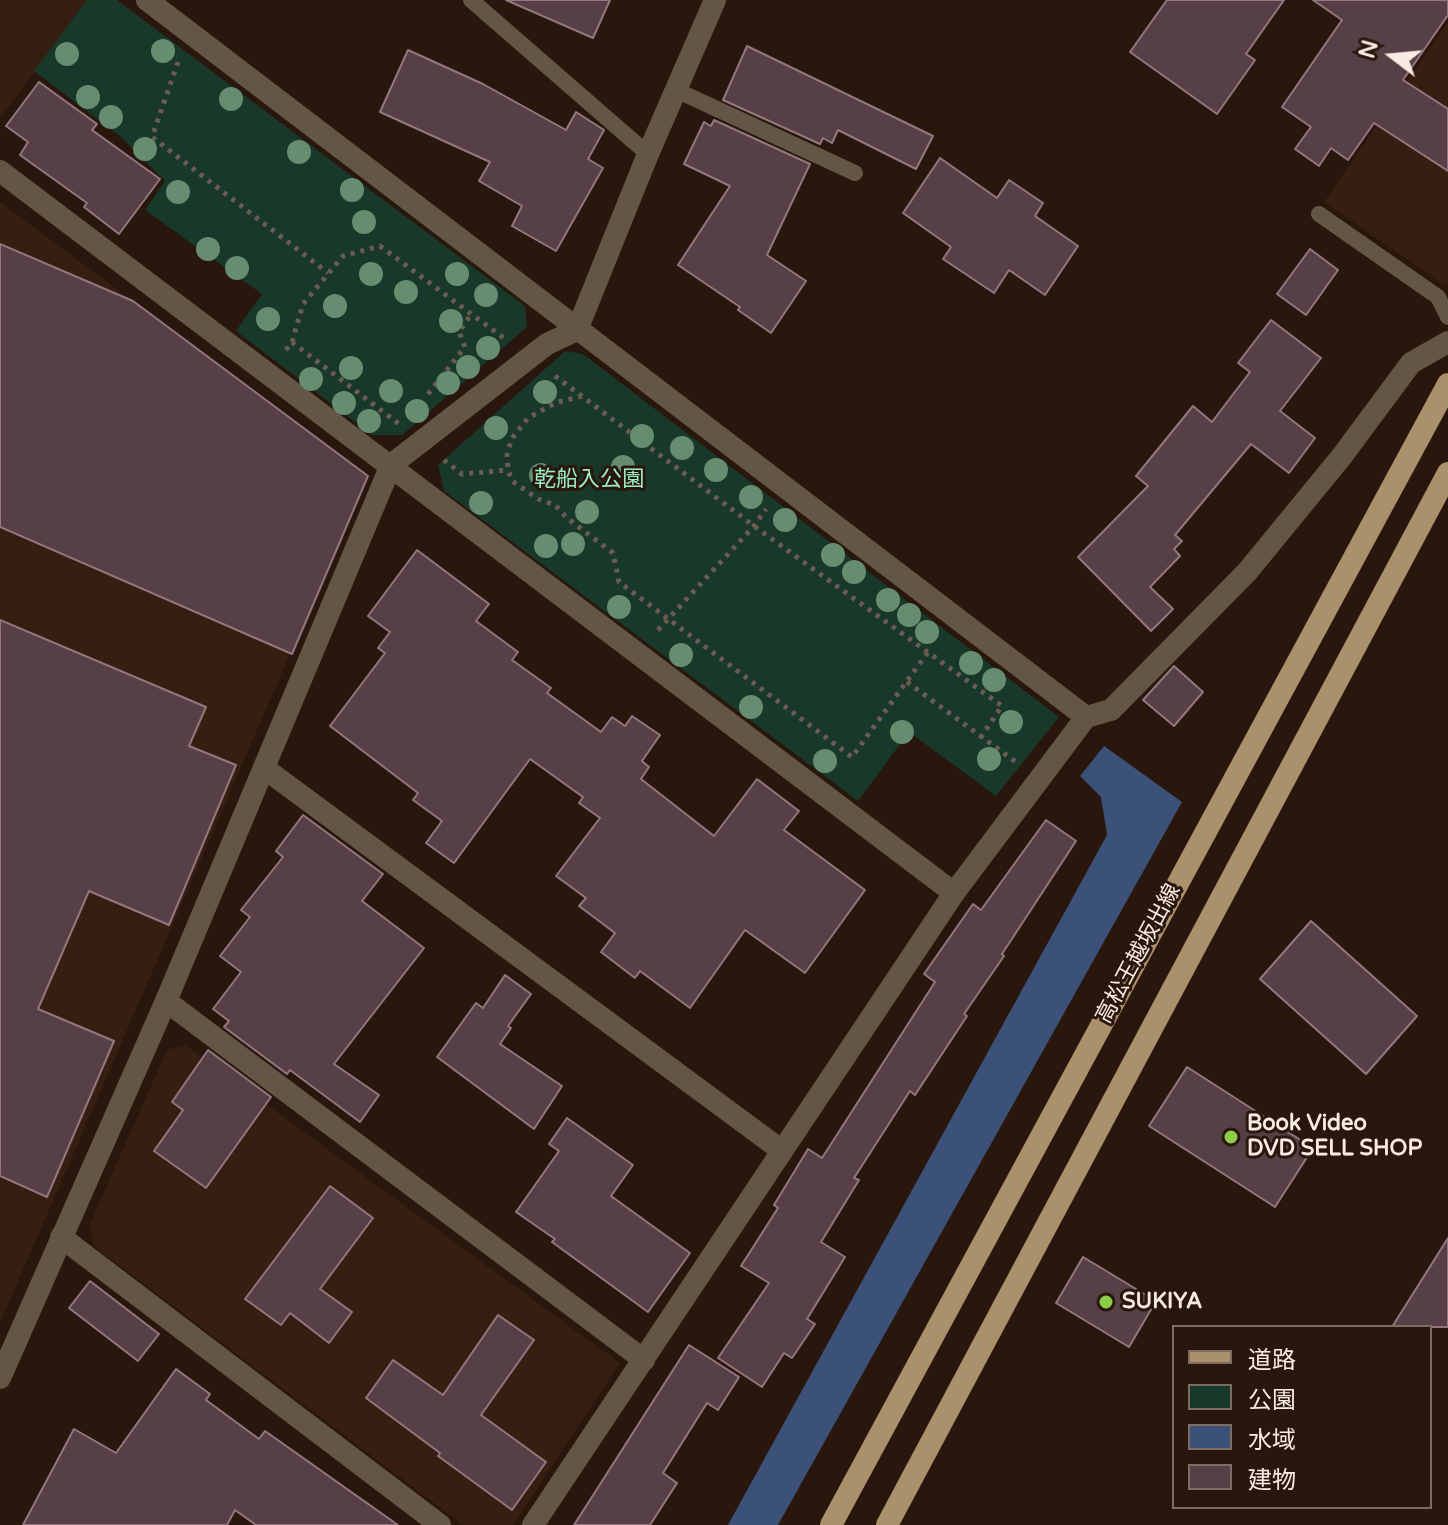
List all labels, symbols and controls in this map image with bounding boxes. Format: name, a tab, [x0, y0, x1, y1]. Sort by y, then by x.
north arrow	[1352, 16, 1432, 96]
text: N	[1354, 37, 1384, 61]
park label: 乾船入公園	[534, 467, 644, 493]
street label: 高松王越坂出線	[1091, 880, 1187, 1028]
place label: Book Video DVD SELL SHOP	[1247, 1111, 1422, 1162]
marker: Book Video DVD SELL SHOP	[1222, 1128, 1240, 1146]
place label: SUKIYA	[1122, 1289, 1202, 1315]
marker: SUKIYA	[1097, 1293, 1115, 1311]
legend	[1172, 1325, 1432, 1509]
text: 道路	[1248, 1346, 1296, 1375]
text: 公園	[1248, 1386, 1296, 1415]
text: 水域	[1248, 1426, 1296, 1455]
text: 建物	[1248, 1466, 1296, 1495]

